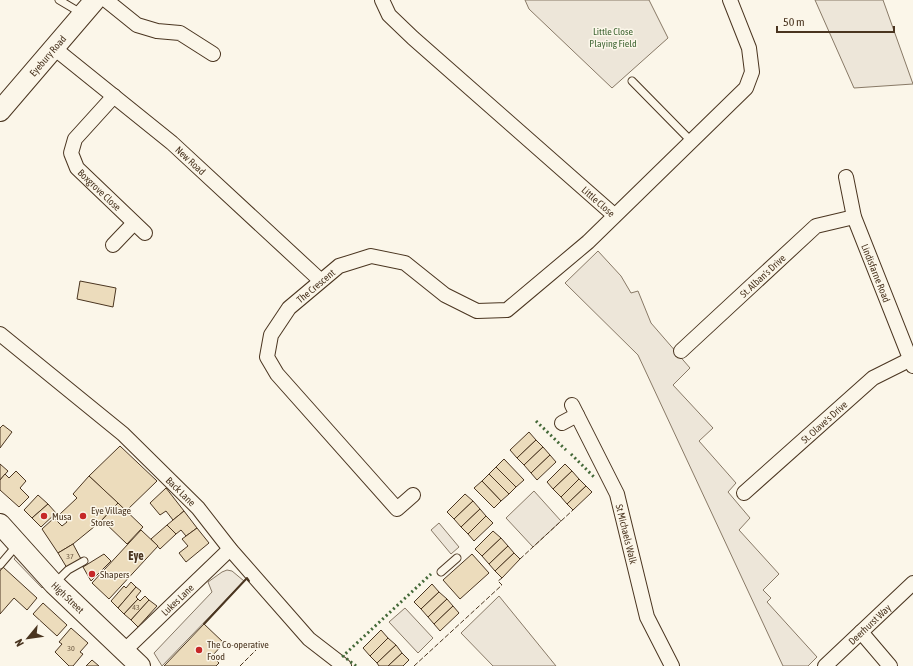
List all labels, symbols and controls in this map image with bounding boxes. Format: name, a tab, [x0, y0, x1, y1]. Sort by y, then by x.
scale bar	[777, 8, 894, 34]
text: 50 m	[783, 15, 805, 29]
park label: Little Close Playing Field	[589, 26, 637, 49]
street label: Eyebury Road	[27, 33, 68, 78]
street label: New Road	[173, 144, 208, 177]
street label: Boxgrove Close	[76, 167, 123, 213]
street label: Little Close	[579, 184, 617, 219]
street label: Lindisfarne Road	[859, 242, 892, 304]
street label: St. Alban's Drive	[738, 252, 788, 300]
street label: The Crescent	[294, 267, 337, 305]
street label: St. Olave's Drive	[799, 399, 850, 445]
street label: Back Lane	[164, 475, 198, 509]
street label: St Michaels Walk	[614, 503, 639, 566]
place label: Eye Village Stores	[91, 505, 131, 528]
marker: Musa	[39, 511, 49, 521]
place label: Musa	[52, 511, 72, 522]
marker: Eye Village Stores	[78, 511, 88, 521]
district label: Eye	[128, 549, 144, 563]
house number: 37	[66, 552, 74, 561]
marker: Shapers	[87, 569, 97, 579]
place label: Shapers	[100, 569, 130, 580]
street label: High Street	[49, 580, 86, 616]
street label: Lukes Lane	[159, 582, 196, 618]
street label: Deerhurst Way	[846, 602, 893, 647]
house number: 43	[132, 603, 140, 612]
north arrow	[8, 618, 48, 658]
text: N	[12, 637, 26, 649]
place label: The Co-operative Food	[207, 639, 269, 662]
house number: 30	[67, 644, 75, 653]
marker: The Co-operative Food	[194, 645, 204, 655]

